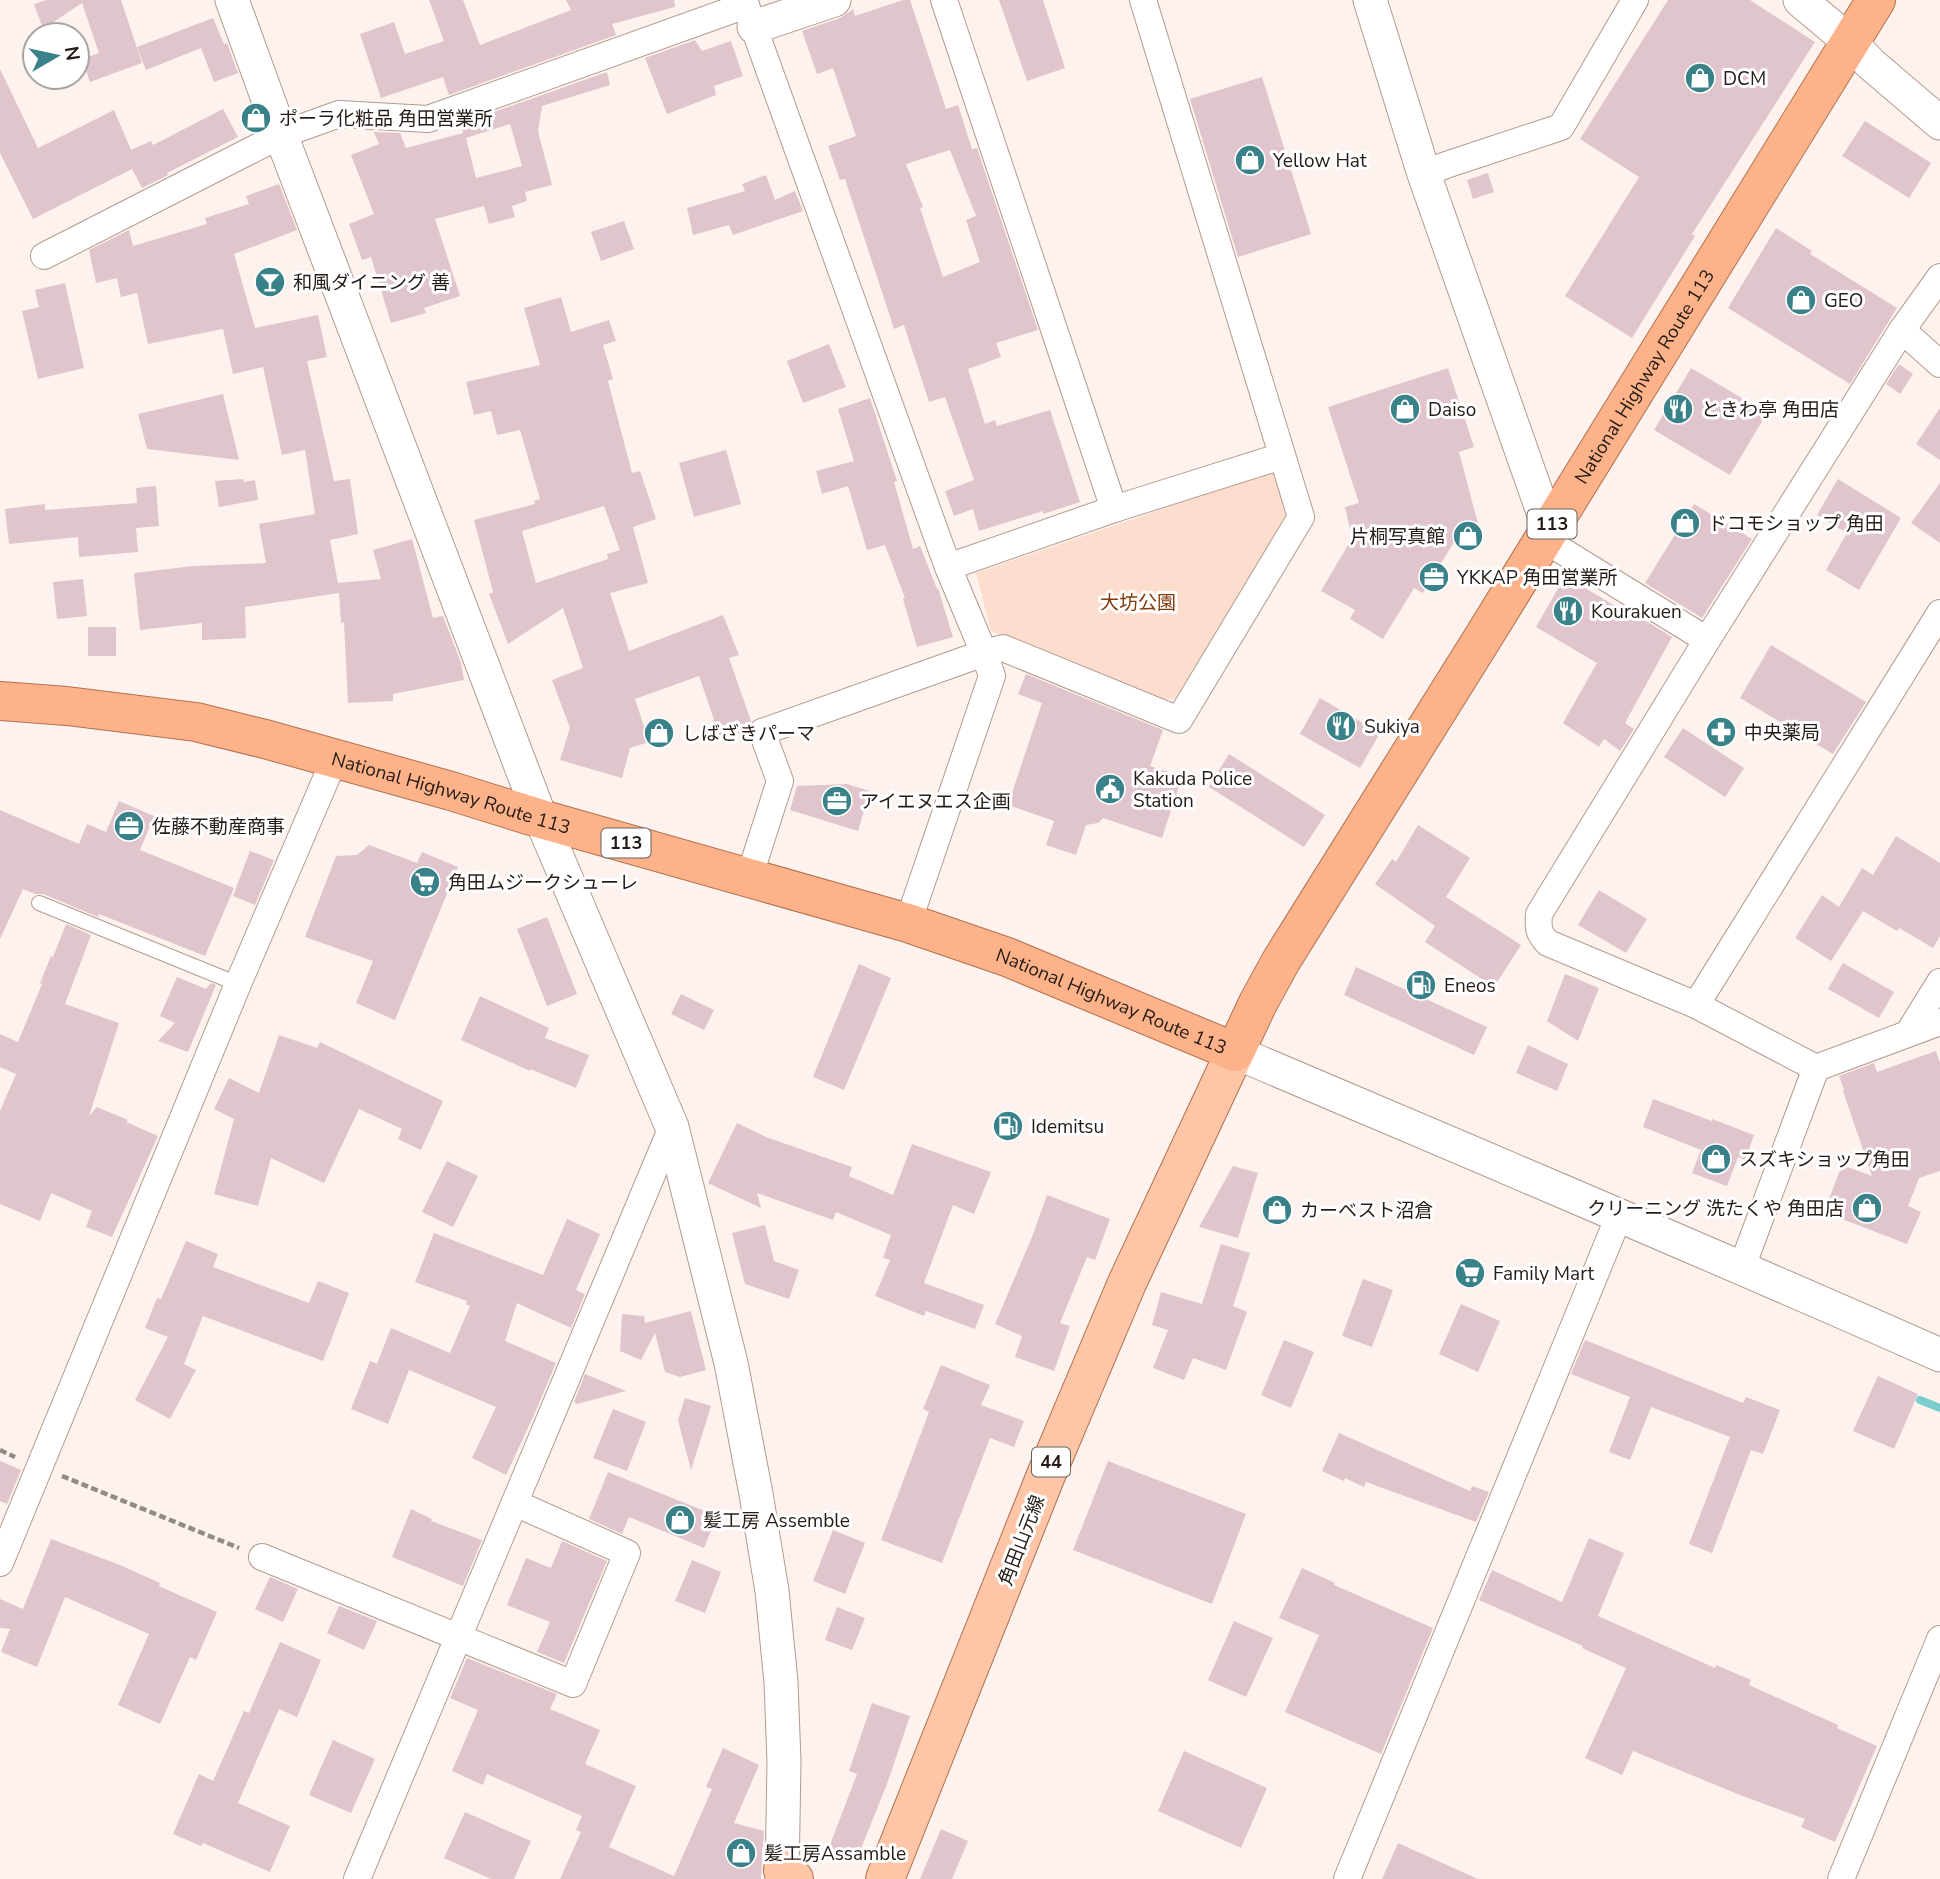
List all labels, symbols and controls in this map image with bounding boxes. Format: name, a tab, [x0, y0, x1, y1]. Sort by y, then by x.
north arrow	[21, 21, 91, 91]
text: N	[58, 44, 86, 63]
shop icon: DCM	[1683, 61, 1717, 95]
place label: DCM	[1723, 66, 1766, 92]
shop icon: ポーラ化粧品 角田営業所	[239, 101, 273, 135]
place label: ポーラ化粧品 角田営業所	[279, 106, 493, 132]
shop icon: Yellow Hat	[1233, 143, 1267, 177]
place label: Yellow Hat	[1272, 148, 1367, 174]
bar icon: 和風ダイニング 善	[253, 265, 287, 299]
street label: National Highway Route 113	[1569, 265, 1721, 489]
place label: 和風ダイニング 善	[293, 270, 450, 296]
shop icon: GEO	[1784, 283, 1818, 317]
place label: GEO	[1824, 288, 1863, 314]
shop icon: Daiso	[1388, 392, 1422, 426]
restaurant icon: ときわ亭 角田店	[1661, 392, 1695, 426]
place label: Daiso	[1428, 397, 1476, 423]
place label: ときわ亭 角田店	[1701, 397, 1839, 423]
shop icon: ドコモショップ 角田	[1668, 506, 1702, 540]
road number: 113	[1528, 510, 1576, 538]
place label: ドコモショップ 角田	[1708, 511, 1884, 537]
shop icon: 片桐写真館	[1451, 519, 1485, 553]
place label: 片桐写真館	[1350, 524, 1445, 550]
office icon: YKKAP 角田営業所	[1417, 560, 1451, 594]
place label: YKKAP 角田営業所	[1456, 565, 1618, 591]
park label: 大坊公園	[1100, 590, 1176, 616]
restaurant icon: Kourakuen	[1551, 594, 1585, 628]
place label: Kourakuen	[1591, 599, 1682, 625]
restaurant icon: Sukiya	[1324, 709, 1358, 743]
place label: Sukiya	[1364, 714, 1420, 740]
pharmacy icon: 中央薬局	[1704, 715, 1738, 749]
shop icon: しばざきパーマ	[642, 716, 676, 750]
place label: 中央薬局	[1744, 720, 1820, 746]
place label: しばざきパーマ	[682, 721, 815, 747]
street label: National Highway Route 113	[328, 746, 573, 841]
place label: Kakuda Police Station	[1133, 766, 1252, 814]
public building icon: Kakuda Police Station	[1093, 772, 1127, 806]
office icon: アイエヌエス企画	[820, 784, 854, 818]
place label: アイエヌエス企画	[860, 789, 1011, 815]
office icon: 佐藤不動産商事	[112, 809, 146, 843]
place label: 佐藤不動産商事	[152, 814, 285, 840]
road number: 113	[602, 828, 650, 858]
supermarket icon: 角田ムジークシューレ	[408, 865, 442, 899]
place label: 角田ムジークシューレ	[448, 870, 638, 896]
street label: National Highway Route 113	[992, 942, 1231, 1061]
fuel station icon: Eneos	[1404, 968, 1438, 1002]
place label: Eneos	[1444, 973, 1496, 999]
fuel station icon: Idemitsu	[991, 1109, 1025, 1143]
place label: Idemitsu	[1031, 1114, 1104, 1140]
shop icon: スズキショップ角田	[1699, 1142, 1733, 1176]
place label: スズキショップ角田	[1739, 1147, 1910, 1173]
shop icon: クリーニング 洗たくや 角田店	[1850, 1191, 1884, 1225]
shop icon: カーベスト沼倉	[1260, 1193, 1294, 1227]
place label: クリーニング 洗たくや 角田店	[1587, 1196, 1844, 1222]
place label: カーベスト沼倉	[1300, 1198, 1433, 1224]
supermarket icon: Family Mart	[1453, 1256, 1487, 1290]
place label: Family Mart	[1493, 1261, 1594, 1287]
road number: 44	[1032, 1448, 1070, 1476]
street label: 角田山元線	[993, 1491, 1051, 1589]
shop icon: 髪工房 Assemble	[663, 1503, 697, 1537]
place label: 髪工房 Assemble	[703, 1508, 850, 1534]
shop icon: 髪工房Assamble	[724, 1836, 758, 1870]
place label: 髪工房Assamble	[764, 1841, 906, 1867]

